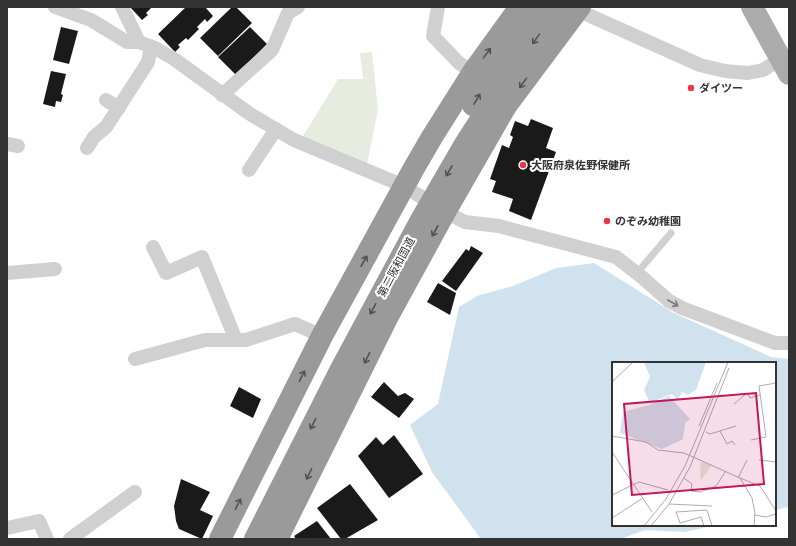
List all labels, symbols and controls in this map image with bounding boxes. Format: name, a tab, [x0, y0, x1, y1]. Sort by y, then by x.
one-way arrow	[532, 33, 540, 44]
one-way arrow	[483, 47, 491, 58]
one-way arrow	[519, 78, 527, 89]
place label: ダイツー	[699, 81, 743, 94]
marker: ダイツー	[686, 83, 696, 93]
one-way arrow	[473, 93, 481, 105]
place label: 大阪府泉佐野保健所	[531, 158, 630, 171]
marker: 大阪府泉佐野保健所	[518, 160, 528, 170]
one-way arrow	[445, 165, 453, 177]
place label: のぞみ幼稚園	[615, 214, 681, 227]
marker: のぞみ幼稚園	[602, 216, 612, 226]
one-way arrow	[430, 225, 438, 237]
street label: 第二阪和国道	[374, 235, 417, 299]
one-way arrow	[360, 255, 368, 267]
one-way arrow	[667, 300, 679, 308]
one-way arrow	[369, 303, 376, 315]
one-way arrow	[363, 352, 370, 364]
inset map	[612, 362, 776, 526]
one-way arrow	[299, 370, 307, 382]
one-way arrow	[309, 418, 316, 430]
one-way arrow	[305, 468, 312, 480]
one-way arrow	[235, 498, 242, 510]

